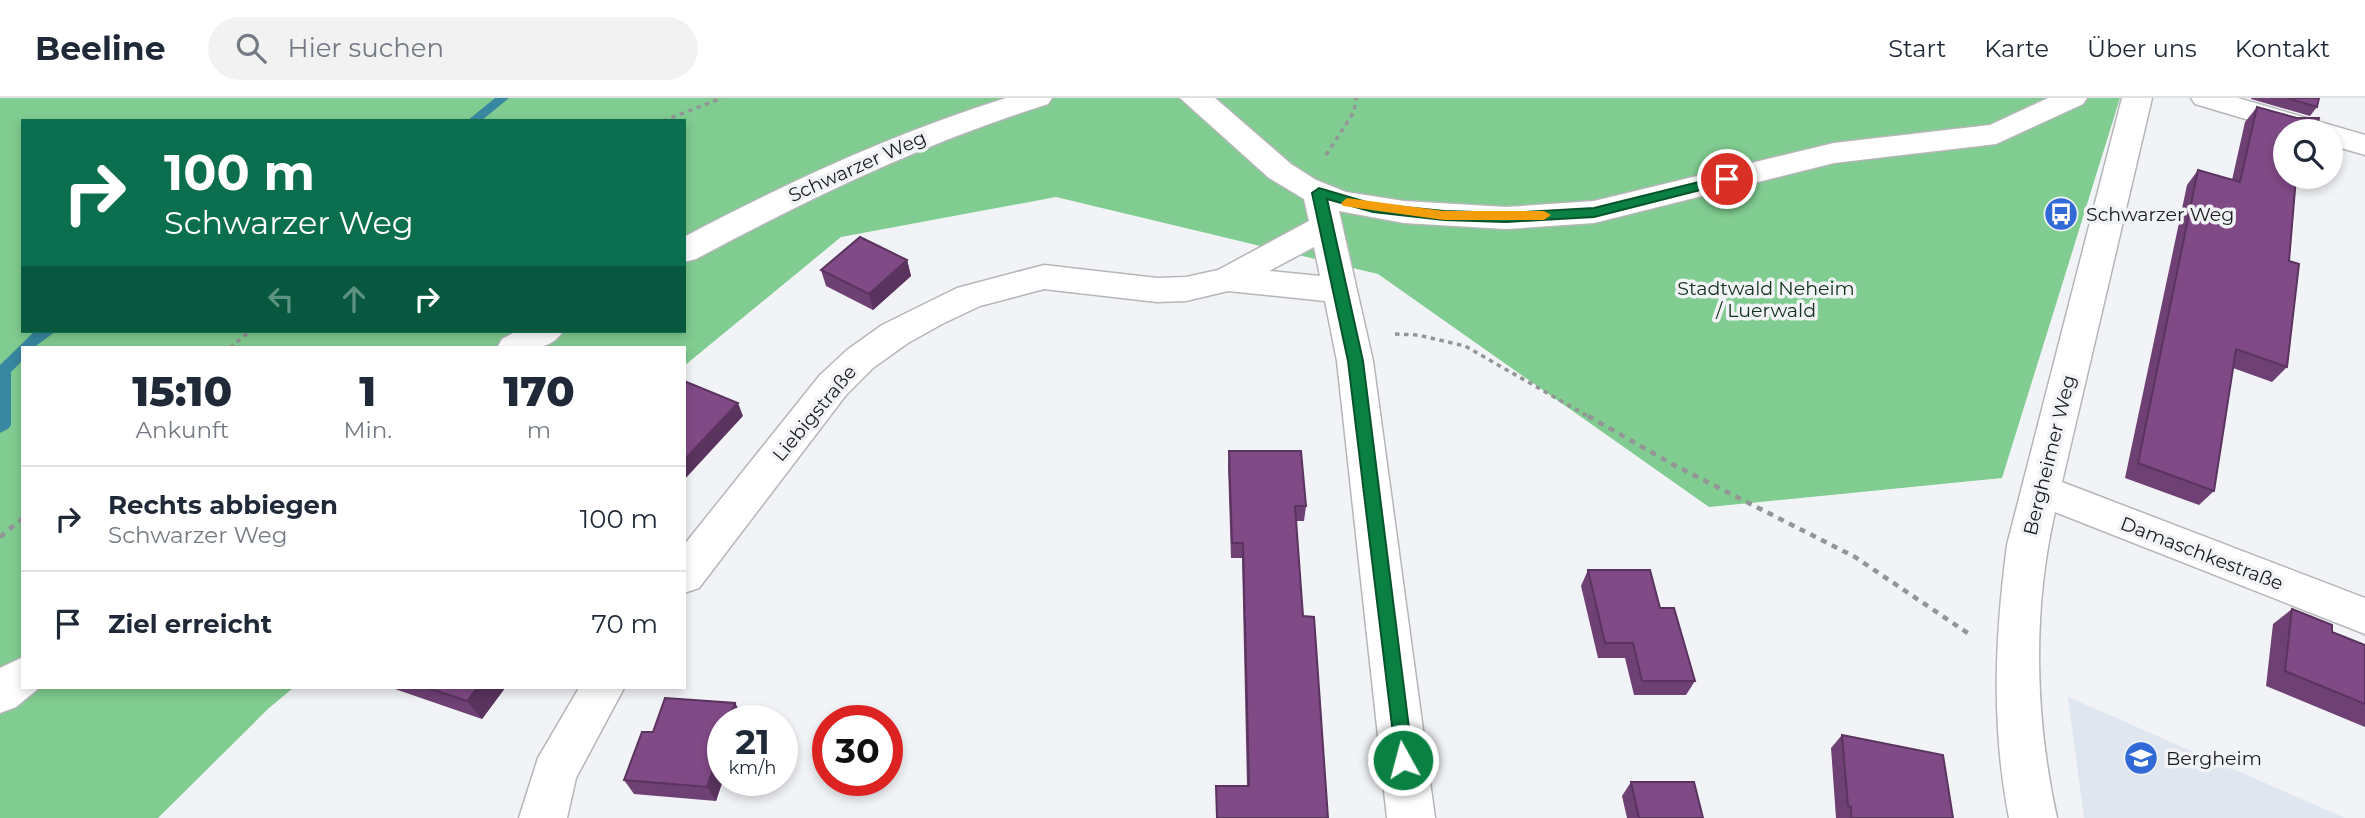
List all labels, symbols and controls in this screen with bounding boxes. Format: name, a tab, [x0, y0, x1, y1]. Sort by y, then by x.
search box	[208, 17, 698, 80]
text: Beeline	[35, 28, 166, 68]
icon: search	[232, 29, 270, 67]
text: Hier suchen	[288, 32, 444, 64]
text: Start	[1888, 34, 1946, 63]
text: Karte	[1984, 34, 2049, 63]
text: Über uns	[2087, 34, 2197, 63]
text: Kontakt	[2235, 34, 2330, 63]
map controls	[2273, 119, 2343, 189]
button: search	[2273, 119, 2343, 189]
street label: Schwarzer Weg	[785, 126, 930, 207]
text: 100 m	[164, 143, 315, 202]
icon: right	[49, 147, 140, 238]
pin	[1697, 149, 1757, 209]
icon: arrive	[1708, 160, 1746, 198]
bus stop icon: Schwarzer Weg	[2042, 195, 2080, 233]
text: Schwarzer Weg	[164, 203, 414, 242]
place label: Schwarzer Weg	[2086, 203, 2234, 226]
park label: Stadtwald Neheim / Luerwald	[1677, 277, 1855, 322]
icon: left	[262, 280, 300, 318]
icon: ahead	[335, 280, 373, 318]
icon: right	[408, 280, 446, 318]
street label: Liebigstraße	[768, 361, 861, 466]
text: 15:10	[132, 365, 232, 417]
text: 1	[359, 365, 376, 417]
text: 170	[503, 365, 575, 417]
street label: Bergheimer Weg	[2018, 373, 2081, 538]
text: Ankunft	[135, 416, 229, 444]
text: Min.	[344, 416, 392, 444]
text: m	[527, 416, 551, 444]
text: Rechts abbiegen	[108, 489, 338, 521]
icon: right	[49, 500, 87, 538]
text: 100 m	[580, 503, 658, 535]
street label: Damaschkestraße	[2117, 512, 2287, 595]
text: Schwarzer Weg	[108, 521, 287, 549]
icon: arrive	[49, 605, 87, 643]
text: Ziel erreicht	[108, 608, 272, 640]
text: 70 m	[592, 608, 658, 640]
speed limit sign: 30	[812, 705, 903, 796]
text: 21	[735, 720, 770, 763]
position arrow	[1366, 723, 1440, 797]
school or university icon: Bergheim	[2122, 739, 2160, 777]
place label: Bergheim	[2166, 747, 2262, 770]
text: km/h	[728, 757, 777, 779]

